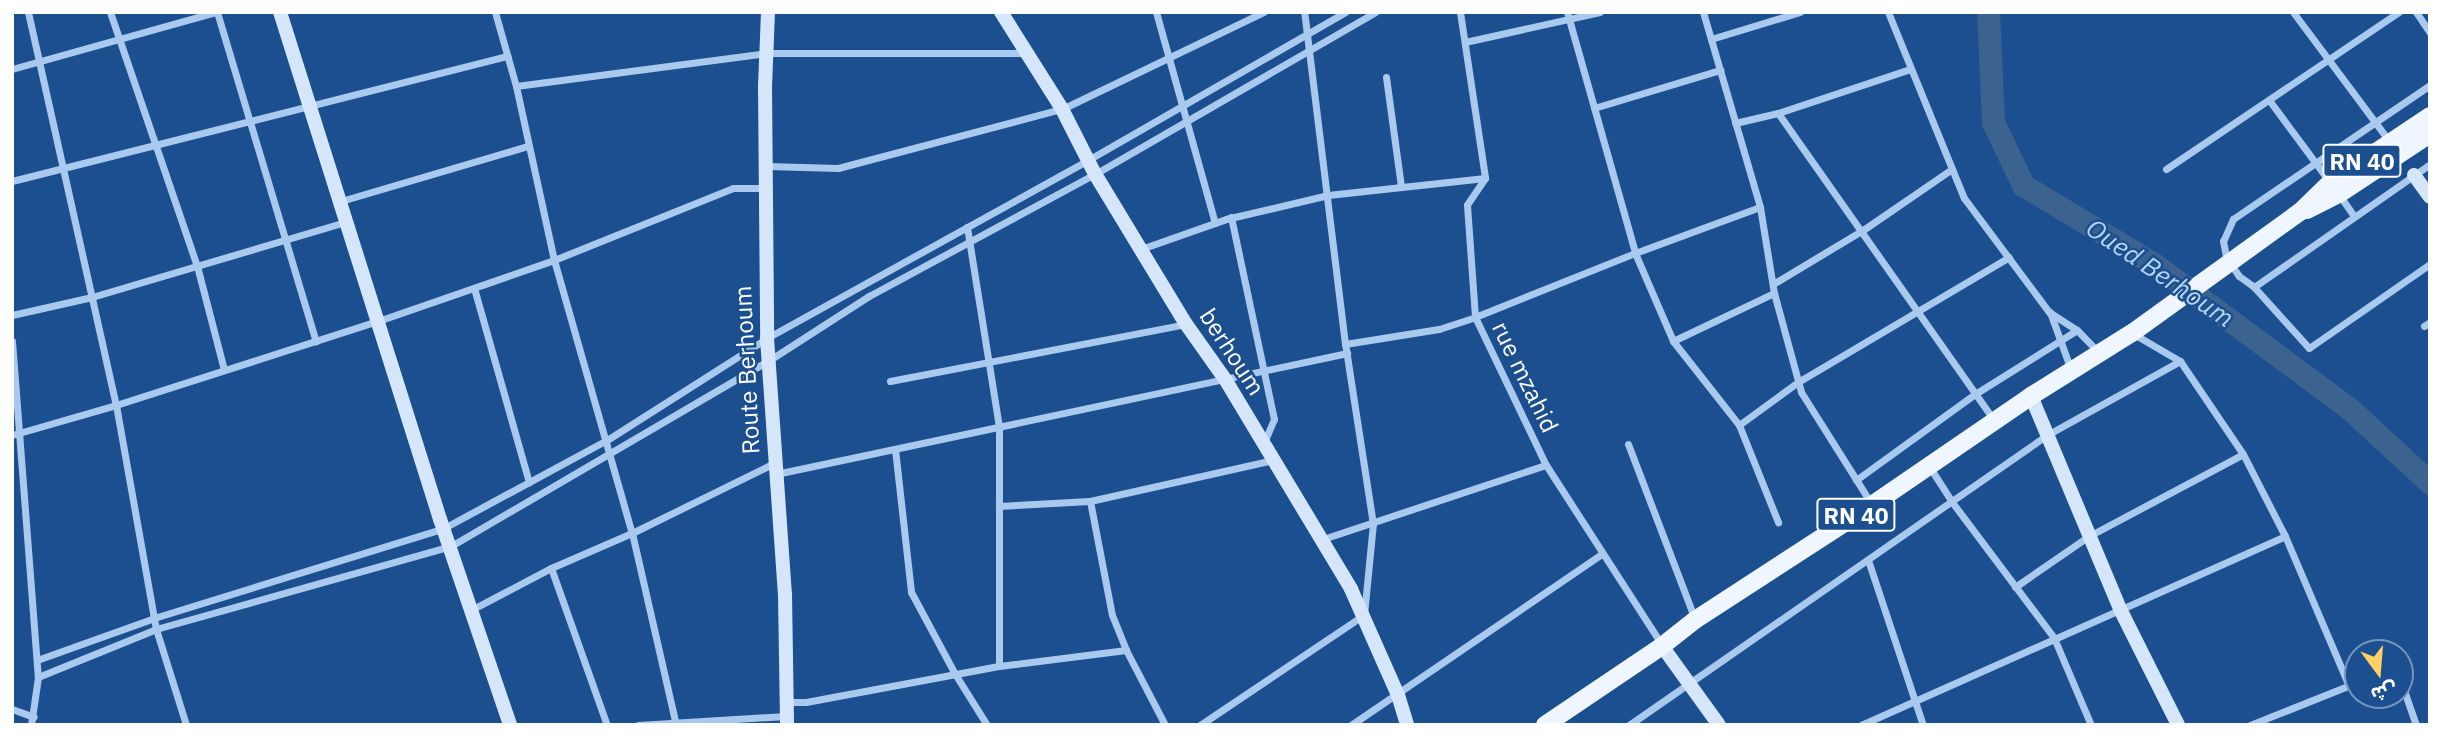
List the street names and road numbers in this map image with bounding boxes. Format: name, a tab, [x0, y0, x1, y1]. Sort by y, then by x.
road number: RN 40	[2322, 142, 2402, 180]
street label: Route Berhoum	[728, 285, 766, 455]
street label: berhoum	[1193, 303, 1271, 401]
street label: rue mzahid	[1486, 317, 1564, 437]
road number: RN 40	[1816, 495, 1896, 534]

